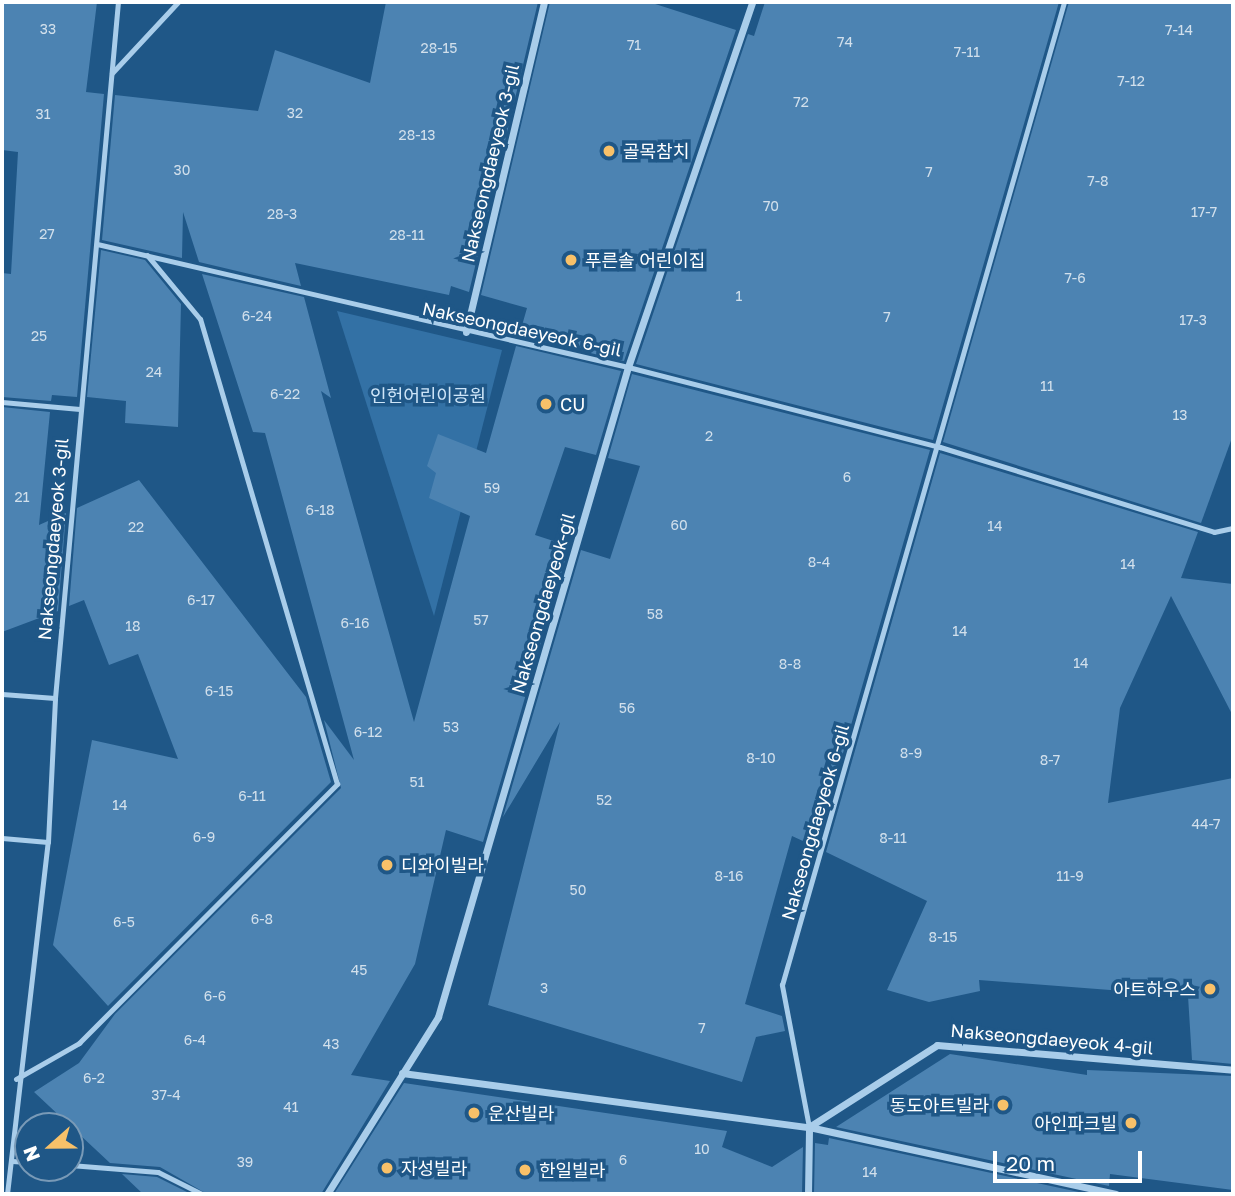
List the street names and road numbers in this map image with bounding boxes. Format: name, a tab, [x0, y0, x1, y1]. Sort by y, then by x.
street label: Nakseongdaeyeok 3-gil	[457, 62, 523, 264]
street label: Nakseongdaeyeok 6-gil	[420, 297, 624, 361]
street label: Nakseongdaeyeok 3-gil	[33, 437, 73, 641]
street label: Nakseongdaeyeok-gil	[507, 510, 579, 696]
street label: Nakseongdaeyeok 6-gil	[777, 721, 853, 923]
street label: Nakseongdaeyeok 4-gil	[950, 1019, 1154, 1059]

